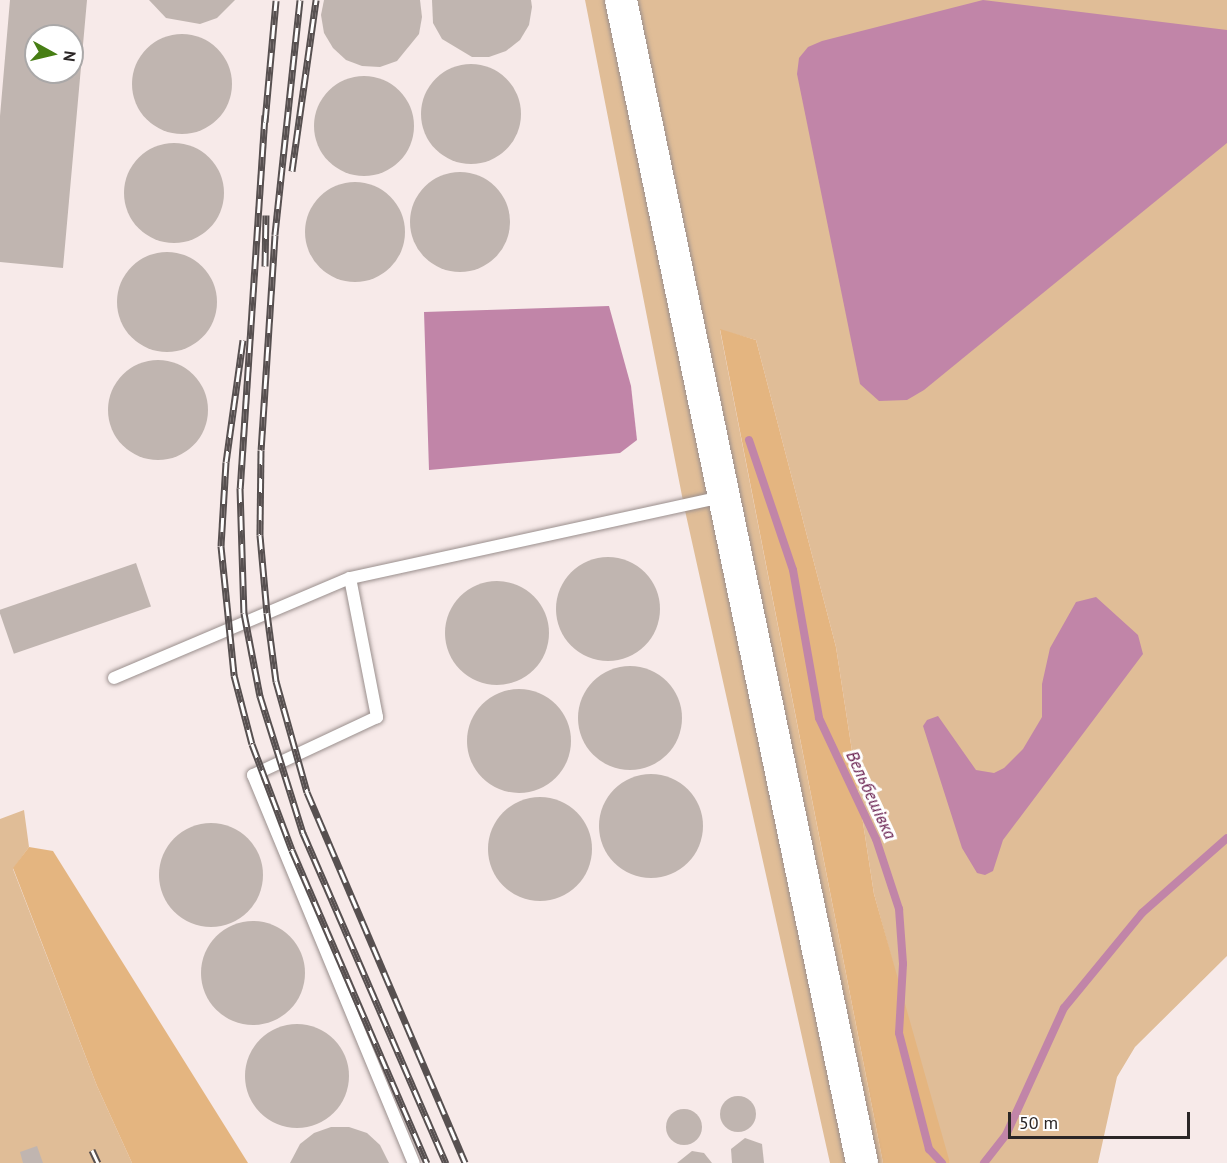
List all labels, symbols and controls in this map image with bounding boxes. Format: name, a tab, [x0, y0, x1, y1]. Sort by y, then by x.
north arrow	[24, 24, 84, 84]
text: N	[59, 50, 80, 63]
water label: Вельбешівка	[841, 747, 901, 843]
scale bar	[1011, 1100, 1192, 1138]
text: 50 m	[1019, 1111, 1058, 1134]

